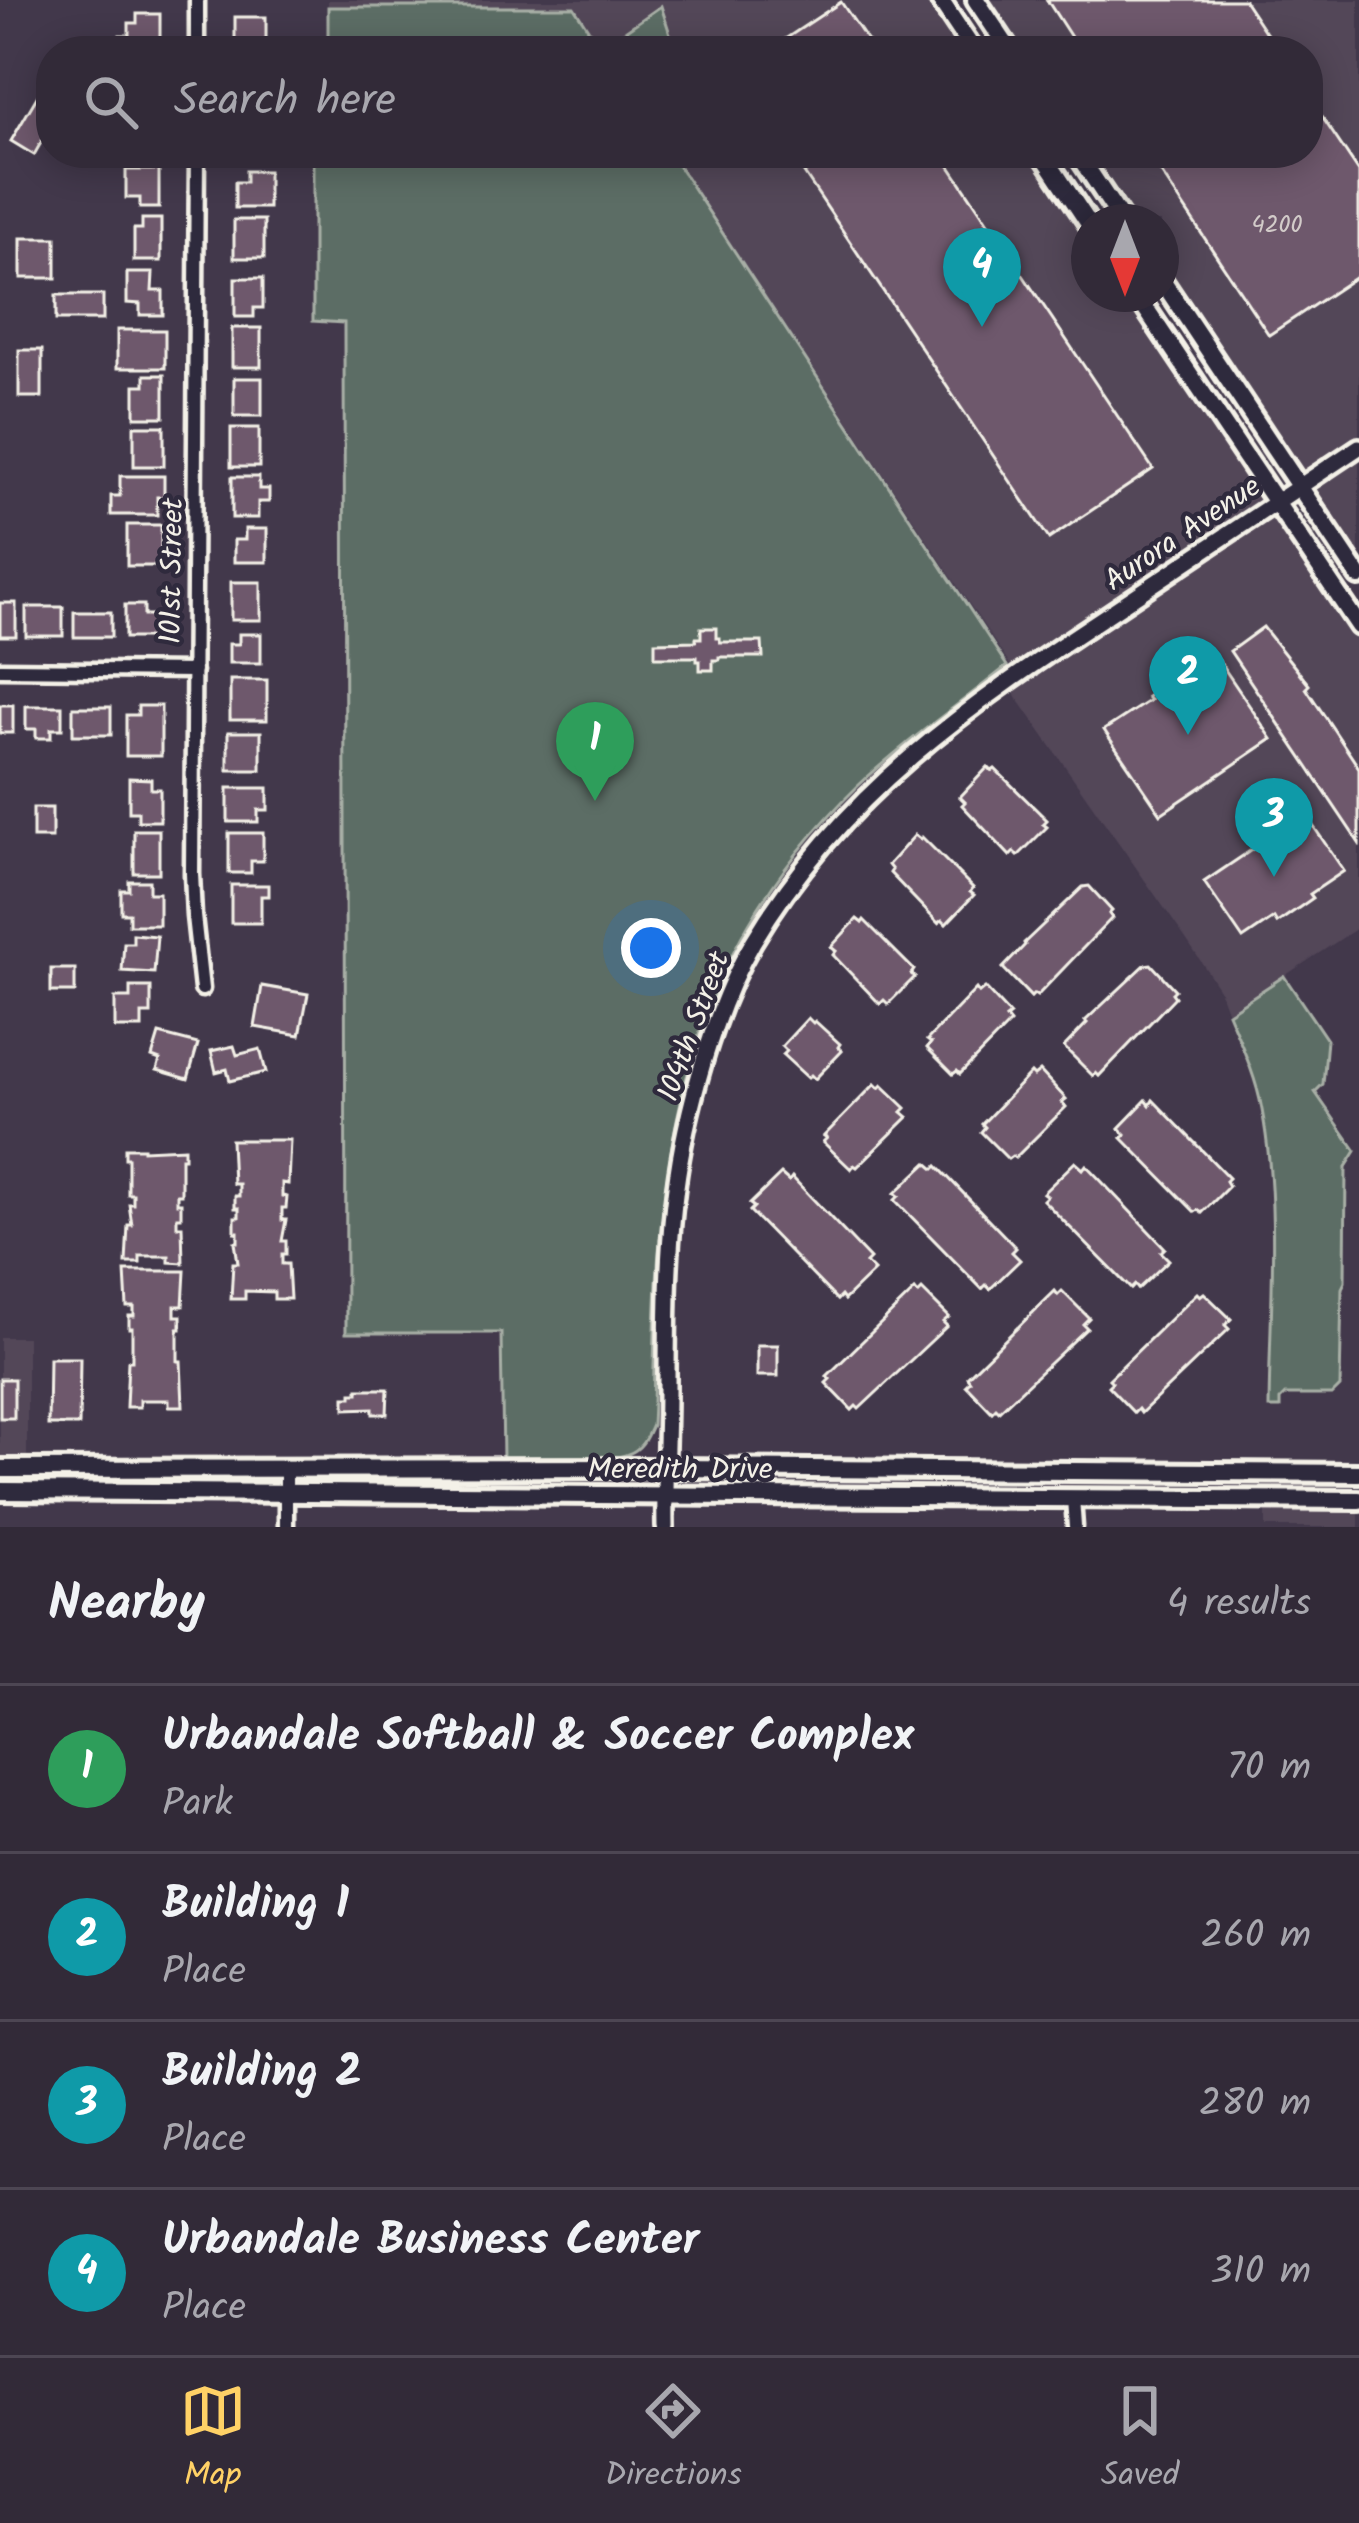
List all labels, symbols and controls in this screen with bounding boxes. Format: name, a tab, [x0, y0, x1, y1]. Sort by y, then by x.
search box	[36, 36, 1323, 168]
text: Search here	[174, 66, 396, 138]
icon: search	[78, 69, 144, 135]
north arrow	[1071, 204, 1179, 312]
house number: 4200	[1251, 206, 1303, 245]
pin: 4	[943, 228, 1021, 327]
street label: Aurora Avenue	[1095, 464, 1271, 605]
street label: 101st Street	[148, 497, 198, 645]
pin: 2	[1149, 636, 1227, 735]
pin: 1	[556, 702, 634, 801]
pin: 3	[1235, 778, 1313, 877]
your location	[621, 918, 681, 978]
street label: 104th Street	[646, 944, 744, 1109]
street label: Meredith Drive	[587, 1446, 773, 1494]
text: Nearby	[48, 1565, 205, 1646]
text: 4 results	[1167, 1574, 1311, 1636]
text: Urbandale Softball & Soccer Complex	[162, 1702, 914, 1774]
text: 1	[81, 1738, 93, 1800]
text: 70 m	[1227, 1738, 1311, 1800]
text: Park	[162, 1774, 233, 1836]
text: Building 1	[162, 1870, 349, 1942]
text: 2	[76, 1906, 98, 1968]
text: 260 m	[1200, 1906, 1311, 1968]
text: Place	[162, 1942, 246, 2004]
text: Building 2	[162, 2038, 362, 2110]
text: 3	[76, 2074, 98, 2136]
text: 280 m	[1199, 2074, 1311, 2136]
text: Place	[162, 2110, 246, 2172]
text: Urbandale Business Center	[162, 2206, 699, 2278]
text: 4	[76, 2242, 98, 2304]
text: 310 m	[1210, 2242, 1311, 2304]
text: Place	[162, 2278, 246, 2340]
tab: Map	[180, 2378, 246, 2503]
tab: Directions	[605, 2378, 742, 2503]
tab: Saved	[1101, 2378, 1179, 2503]

